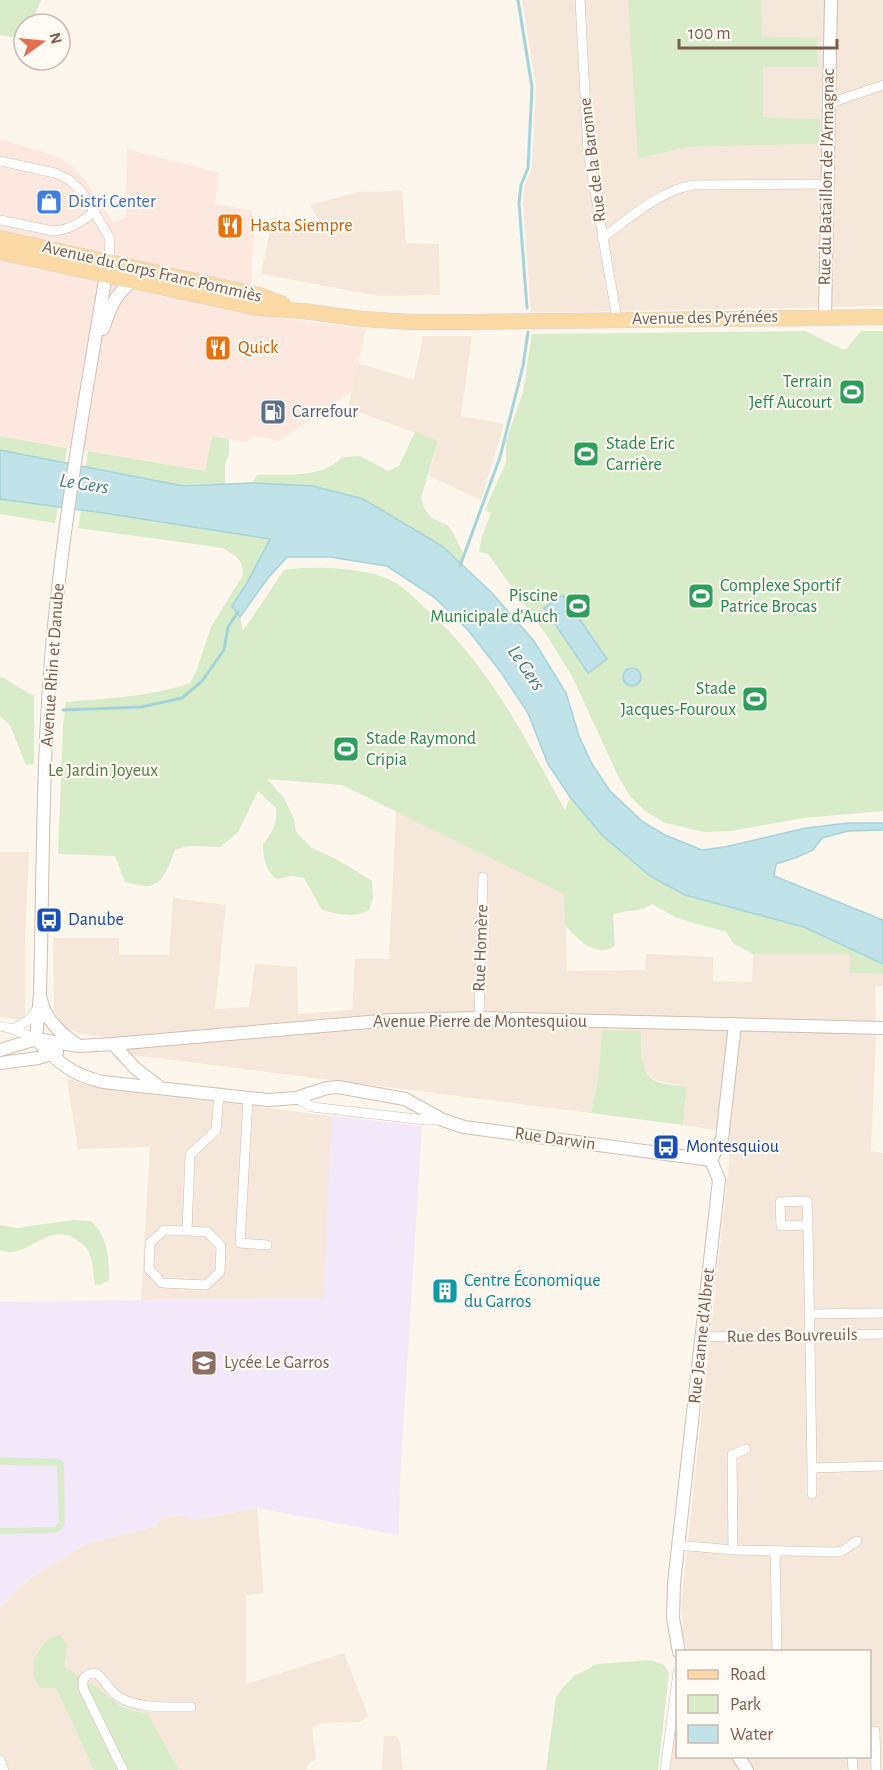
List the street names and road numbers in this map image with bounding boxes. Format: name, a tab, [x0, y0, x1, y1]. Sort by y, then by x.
street label: Rue du Bataillon de l'Armagnac	[816, 68, 838, 285]
street label: Rue de la Baronne	[576, 97, 610, 223]
street label: Avenue du Corps Franc Pommiès	[41, 238, 263, 306]
street label: Avenue des Pyrénées	[632, 308, 778, 328]
street label: Avenue Rhin et Danube	[38, 583, 68, 747]
street label: Rue Homère	[470, 904, 492, 992]
street label: Avenue Pierre de Montesquiou	[373, 1013, 587, 1031]
street label: Rue Darwin	[513, 1124, 597, 1154]
street label: Rue Jeanne d'Albret	[686, 1267, 718, 1405]
street label: Rue des Bouvreuils	[726, 1326, 858, 1346]

